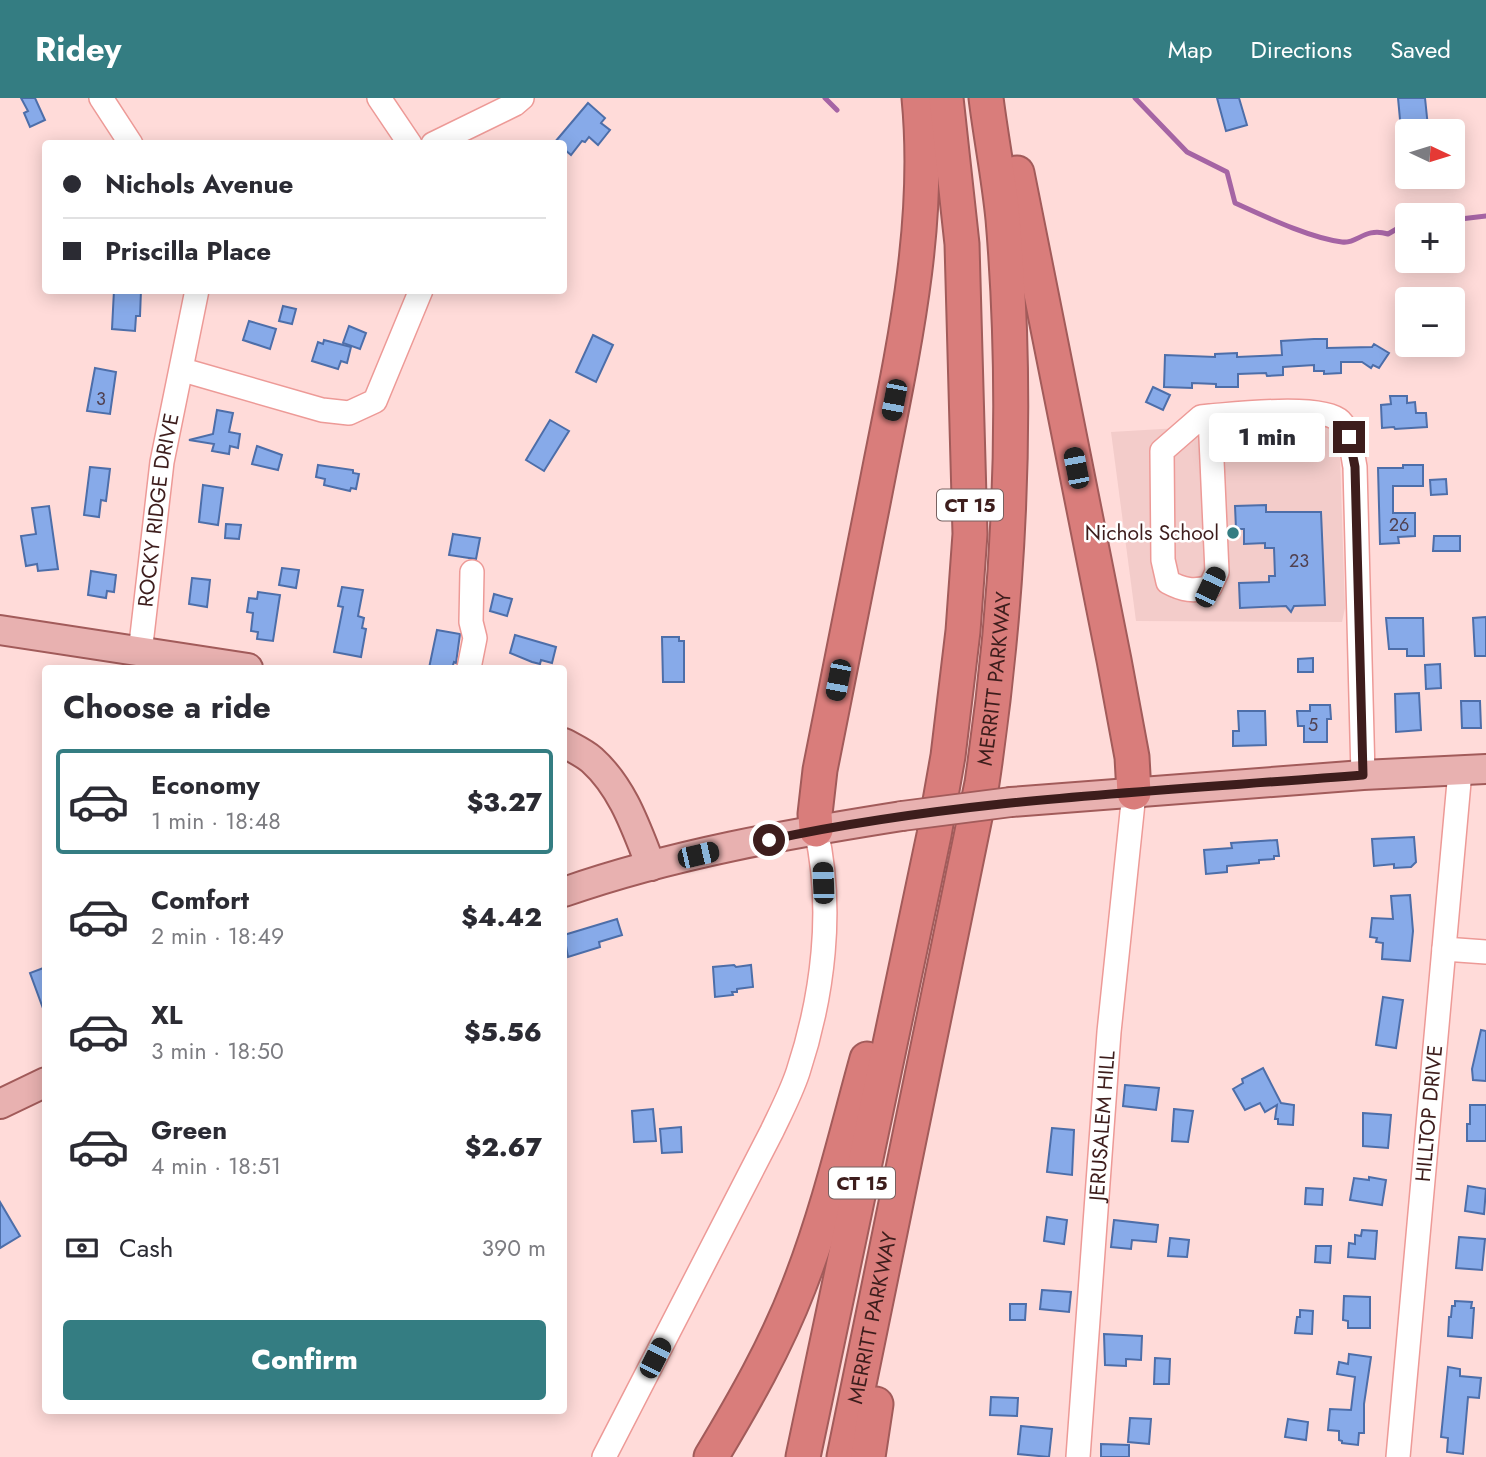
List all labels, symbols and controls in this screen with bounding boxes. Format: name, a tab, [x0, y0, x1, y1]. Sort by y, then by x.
text: Ridey	[35, 26, 121, 73]
text: Map	[1168, 32, 1213, 67]
text: Directions	[1251, 32, 1352, 67]
text: Saved	[1390, 32, 1451, 67]
north arrow	[1395, 119, 1465, 189]
map controls	[1395, 119, 1465, 357]
text: Nichols Avenue	[105, 165, 293, 203]
button: +	[1395, 203, 1465, 273]
text: Priscilla Place	[105, 232, 271, 270]
button: −	[1395, 287, 1465, 357]
car	[880, 377, 909, 423]
house number: 3	[96, 386, 106, 412]
street label: ROCKY RIDGE DRIVE	[130, 411, 187, 609]
callout: 1 min	[1209, 412, 1324, 462]
text: 1 min	[1238, 420, 1296, 454]
route end	[1333, 421, 1365, 453]
car	[1062, 445, 1091, 491]
road number: CT 15	[937, 490, 1003, 520]
house number: 26	[1389, 512, 1409, 538]
place label: Nichols School	[1085, 518, 1219, 548]
marker: Nichols School	[1225, 525, 1241, 541]
house number: 23	[1289, 548, 1309, 574]
car	[1192, 564, 1229, 610]
street label: MERRITT PARKWAY	[970, 590, 1019, 768]
car	[824, 657, 853, 703]
text: Choose a ride	[63, 684, 271, 730]
house number: 5	[1308, 712, 1318, 738]
text: Economy	[151, 766, 260, 804]
icon: car	[67, 770, 130, 833]
text: $3.27	[467, 783, 542, 821]
text: 1 min · 18:48	[151, 804, 281, 838]
route start	[753, 824, 785, 856]
car	[676, 840, 721, 870]
car	[812, 862, 835, 904]
text: Comfort	[151, 881, 249, 919]
icon: car	[67, 885, 130, 948]
text: $4.42	[461, 898, 542, 936]
text: 2 min · 18:49	[151, 919, 284, 953]
text: XL	[151, 996, 183, 1034]
icon: car	[67, 1000, 130, 1063]
text: $5.56	[464, 1013, 542, 1051]
text: 3 min · 18:50	[151, 1034, 284, 1068]
street label: HILLTOP DRIVE	[1408, 1044, 1450, 1183]
street label: JERUSALEM HILL	[1082, 1049, 1123, 1205]
text: Green	[151, 1111, 227, 1149]
icon: car	[67, 1115, 130, 1178]
text: $2.67	[465, 1128, 542, 1166]
text: 4 min · 18:51	[151, 1149, 281, 1183]
road number: CT 15	[829, 1168, 895, 1198]
icon: cash	[63, 1229, 101, 1267]
text: Cash	[119, 1229, 173, 1267]
street label: MERRITT PARKWAY	[840, 1229, 905, 1407]
text: 390 m	[482, 1231, 546, 1265]
button: Confirm	[63, 1320, 546, 1400]
car	[637, 1335, 674, 1381]

